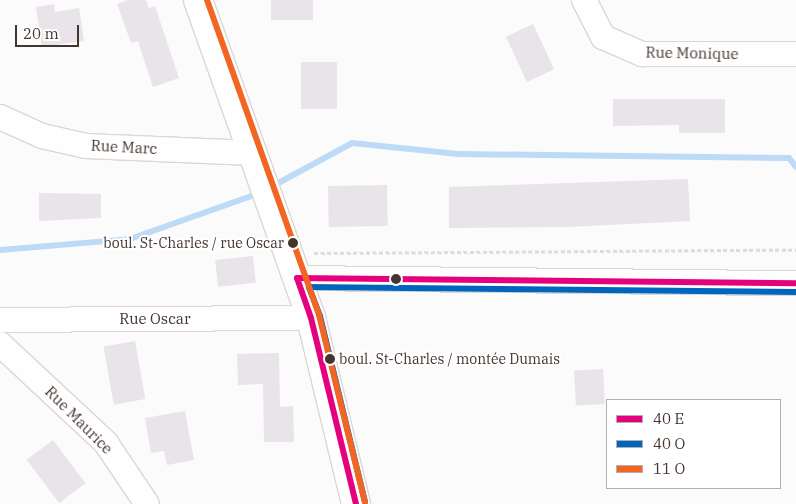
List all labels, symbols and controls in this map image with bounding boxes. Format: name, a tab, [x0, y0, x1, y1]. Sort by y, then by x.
scale bar	[18, 15, 81, 47]
text: 20 m	[23, 24, 59, 43]
street label: Rue Monique	[645, 43, 739, 63]
street label: Rue Marc	[90, 136, 158, 158]
place label: boul. St-Charles / rue Oscar	[103, 235, 284, 251]
marker: boul. St-Charles / rue Oscar	[288, 238, 298, 248]
unlabelled marker	[391, 274, 401, 284]
street label: Rue Oscar	[119, 310, 191, 328]
place label: boul. St-Charles / montée Dumais	[339, 351, 560, 367]
marker: boul. St-Charles / montée Dumais	[325, 354, 335, 364]
street label: Rue Maurice	[41, 382, 117, 458]
legend	[606, 399, 781, 489]
text: 40 E	[653, 409, 684, 428]
text: 40 O	[653, 434, 685, 453]
text: 11 O	[653, 459, 685, 478]

